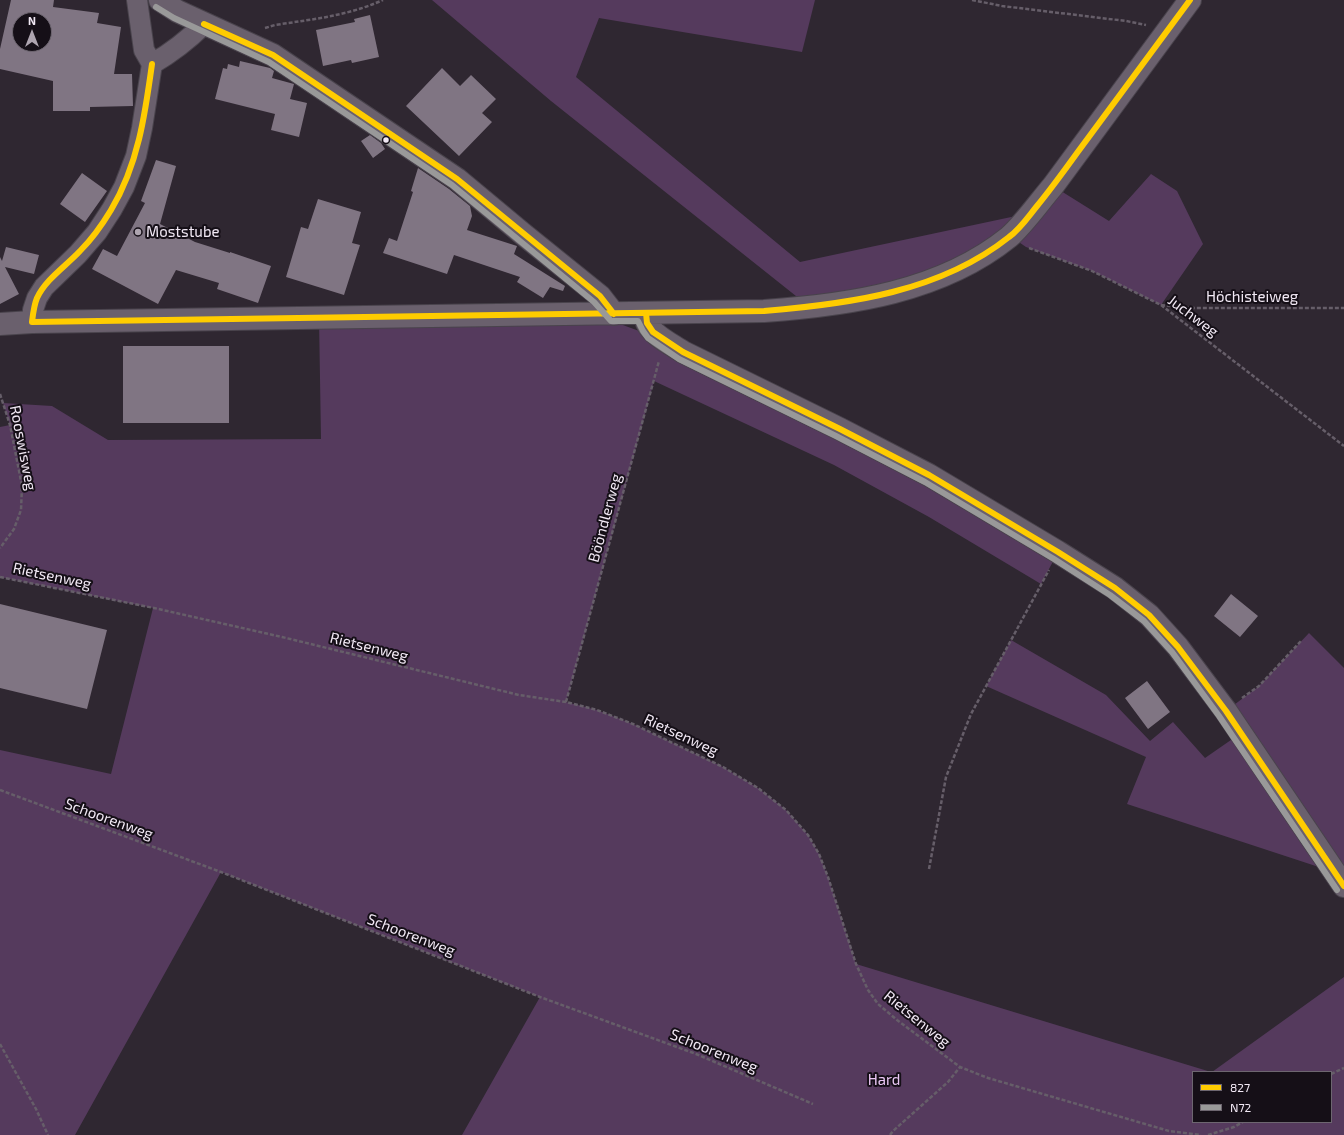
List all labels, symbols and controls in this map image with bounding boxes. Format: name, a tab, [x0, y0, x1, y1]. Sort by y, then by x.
north arrow	[12, 12, 52, 52]
text: N	[28, 14, 36, 27]
unlabelled marker	[381, 135, 391, 145]
place label: Moststube	[146, 223, 219, 241]
marker: Moststube	[133, 227, 143, 237]
street label: Höchisteiweg	[1206, 288, 1298, 306]
street label: Juchweg	[1164, 291, 1222, 341]
street label: Rooswisweg	[6, 404, 40, 492]
street label: Bööndlerweg	[585, 472, 625, 564]
street label: Rietsenweg	[11, 559, 93, 593]
street label: Rietsenweg	[328, 629, 410, 665]
street label: Rietsenweg	[641, 710, 721, 760]
street label: Schoorenweg	[62, 795, 156, 843]
street label: Schoorenweg	[364, 910, 458, 960]
street label: Rietsenweg	[880, 987, 954, 1051]
street label: Schoorenweg	[668, 1025, 760, 1077]
park label: Hard	[868, 1071, 900, 1089]
legend	[1192, 1071, 1332, 1123]
text: 827	[1230, 1080, 1250, 1094]
text: N72	[1230, 1100, 1251, 1114]

